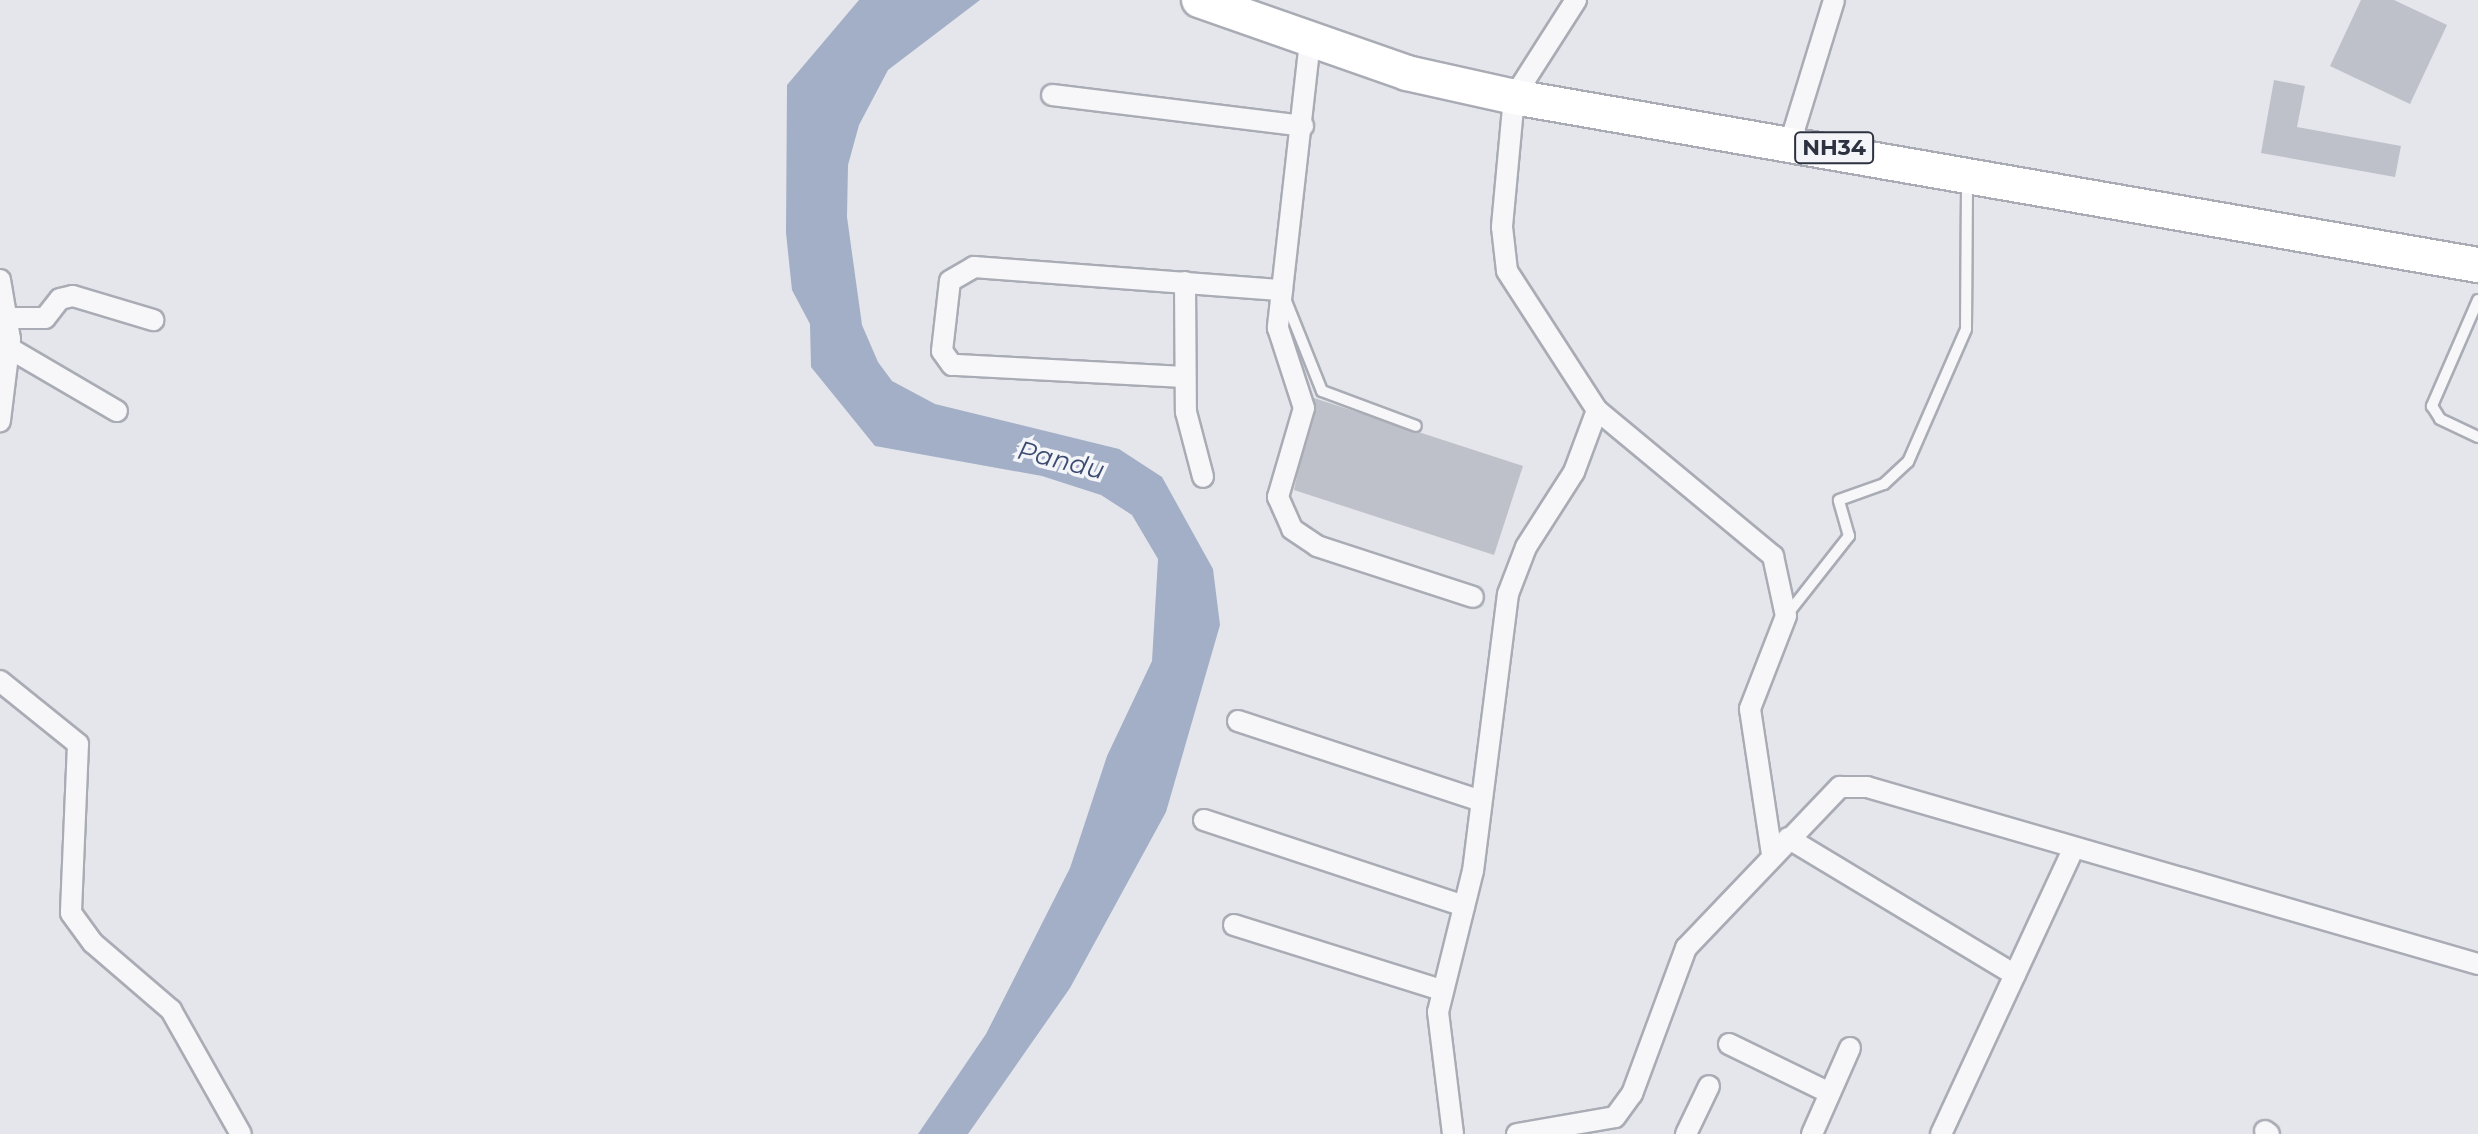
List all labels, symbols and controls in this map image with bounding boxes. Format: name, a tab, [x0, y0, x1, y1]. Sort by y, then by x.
road number: NH34	[1794, 130, 1874, 166]
water label: Pandu	[1014, 435, 1108, 487]

